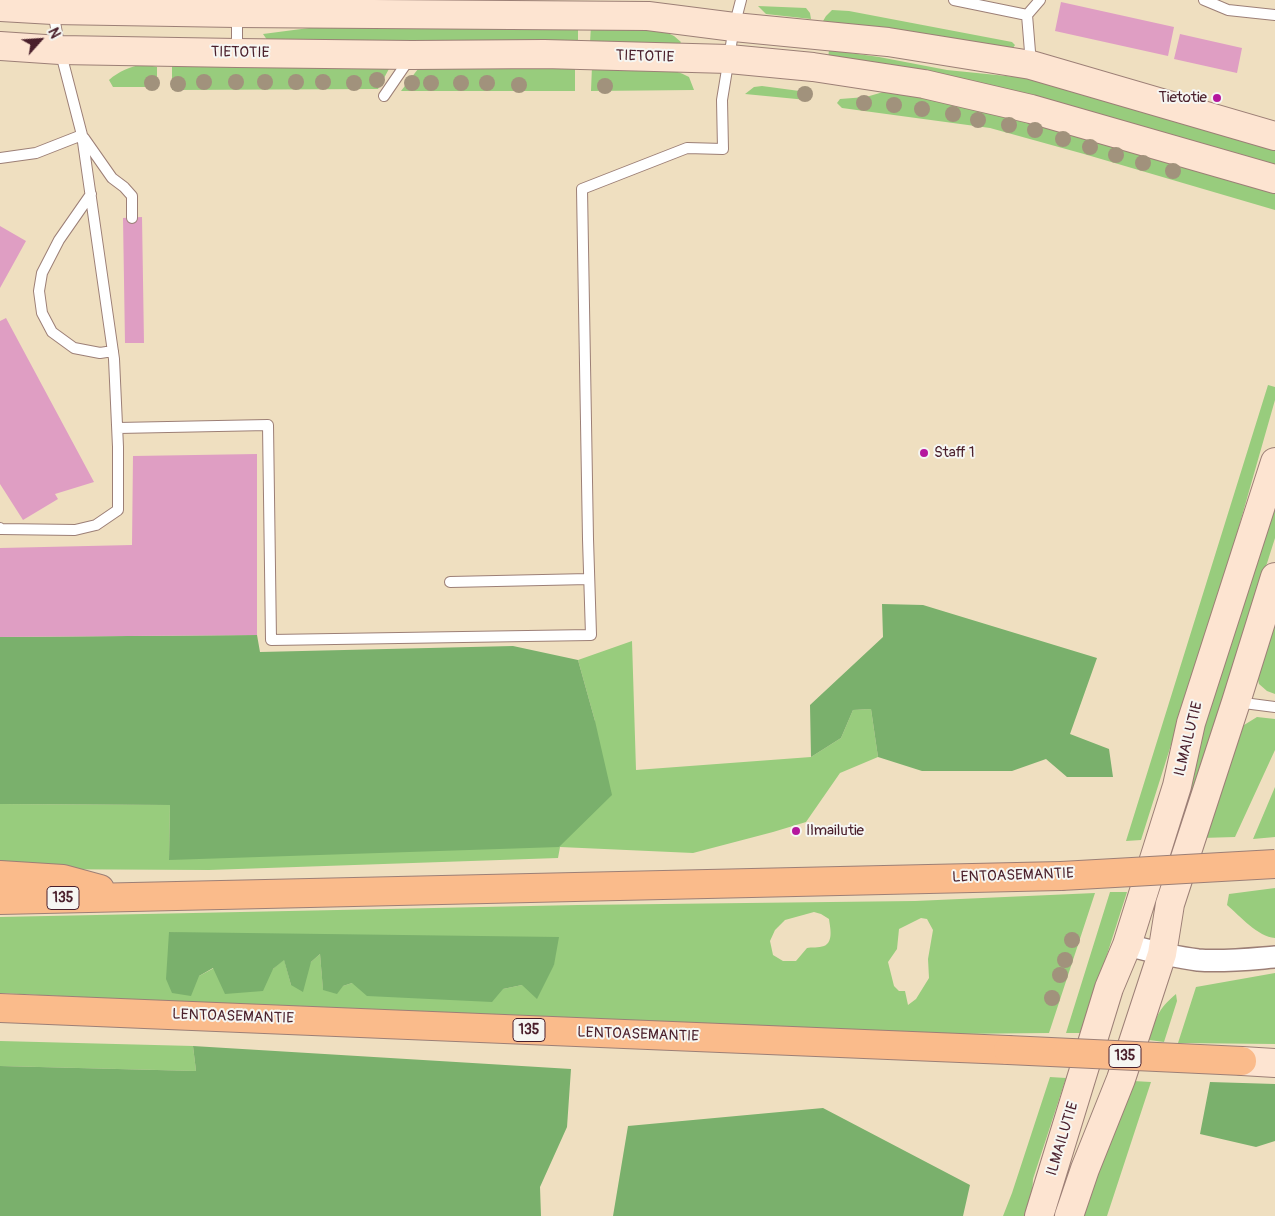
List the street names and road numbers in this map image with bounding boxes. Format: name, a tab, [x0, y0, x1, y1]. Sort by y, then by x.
street label: TIETOTIE	[211, 43, 269, 63]
street label: TIETOTIE	[615, 47, 675, 67]
street label: ILMAILUTIE	[1171, 700, 1207, 778]
street label: LENTOASEMANTIE	[952, 865, 1074, 887]
road number: 135	[47, 886, 79, 910]
street label: LENTOASEMANTIE	[172, 1006, 294, 1028]
road number: 135	[513, 1018, 545, 1042]
street label: LENTOASEMANTIE	[577, 1024, 699, 1046]
road number: 135	[1109, 1044, 1141, 1068]
street label: ILMAILUTIE	[1043, 1100, 1083, 1178]

